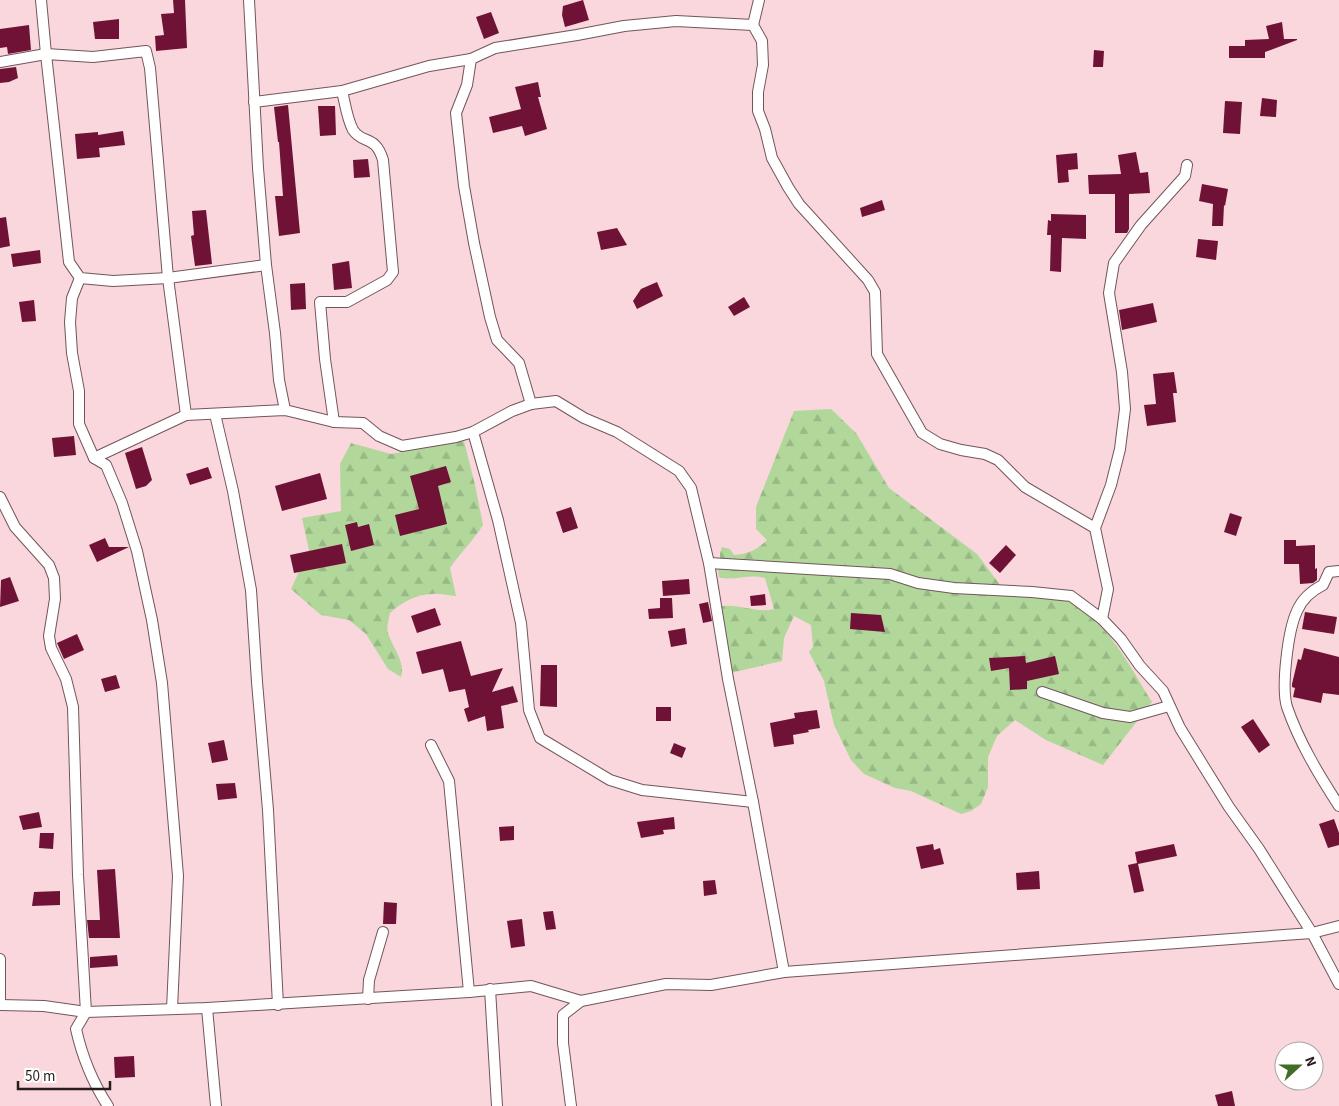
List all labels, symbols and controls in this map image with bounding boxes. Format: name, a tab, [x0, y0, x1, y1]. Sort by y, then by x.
north arrow	[1274, 1041, 1324, 1091]
text: N	[1299, 1054, 1321, 1070]
scale bar	[18, 1058, 110, 1090]
text: 50 m	[25, 1066, 55, 1087]

